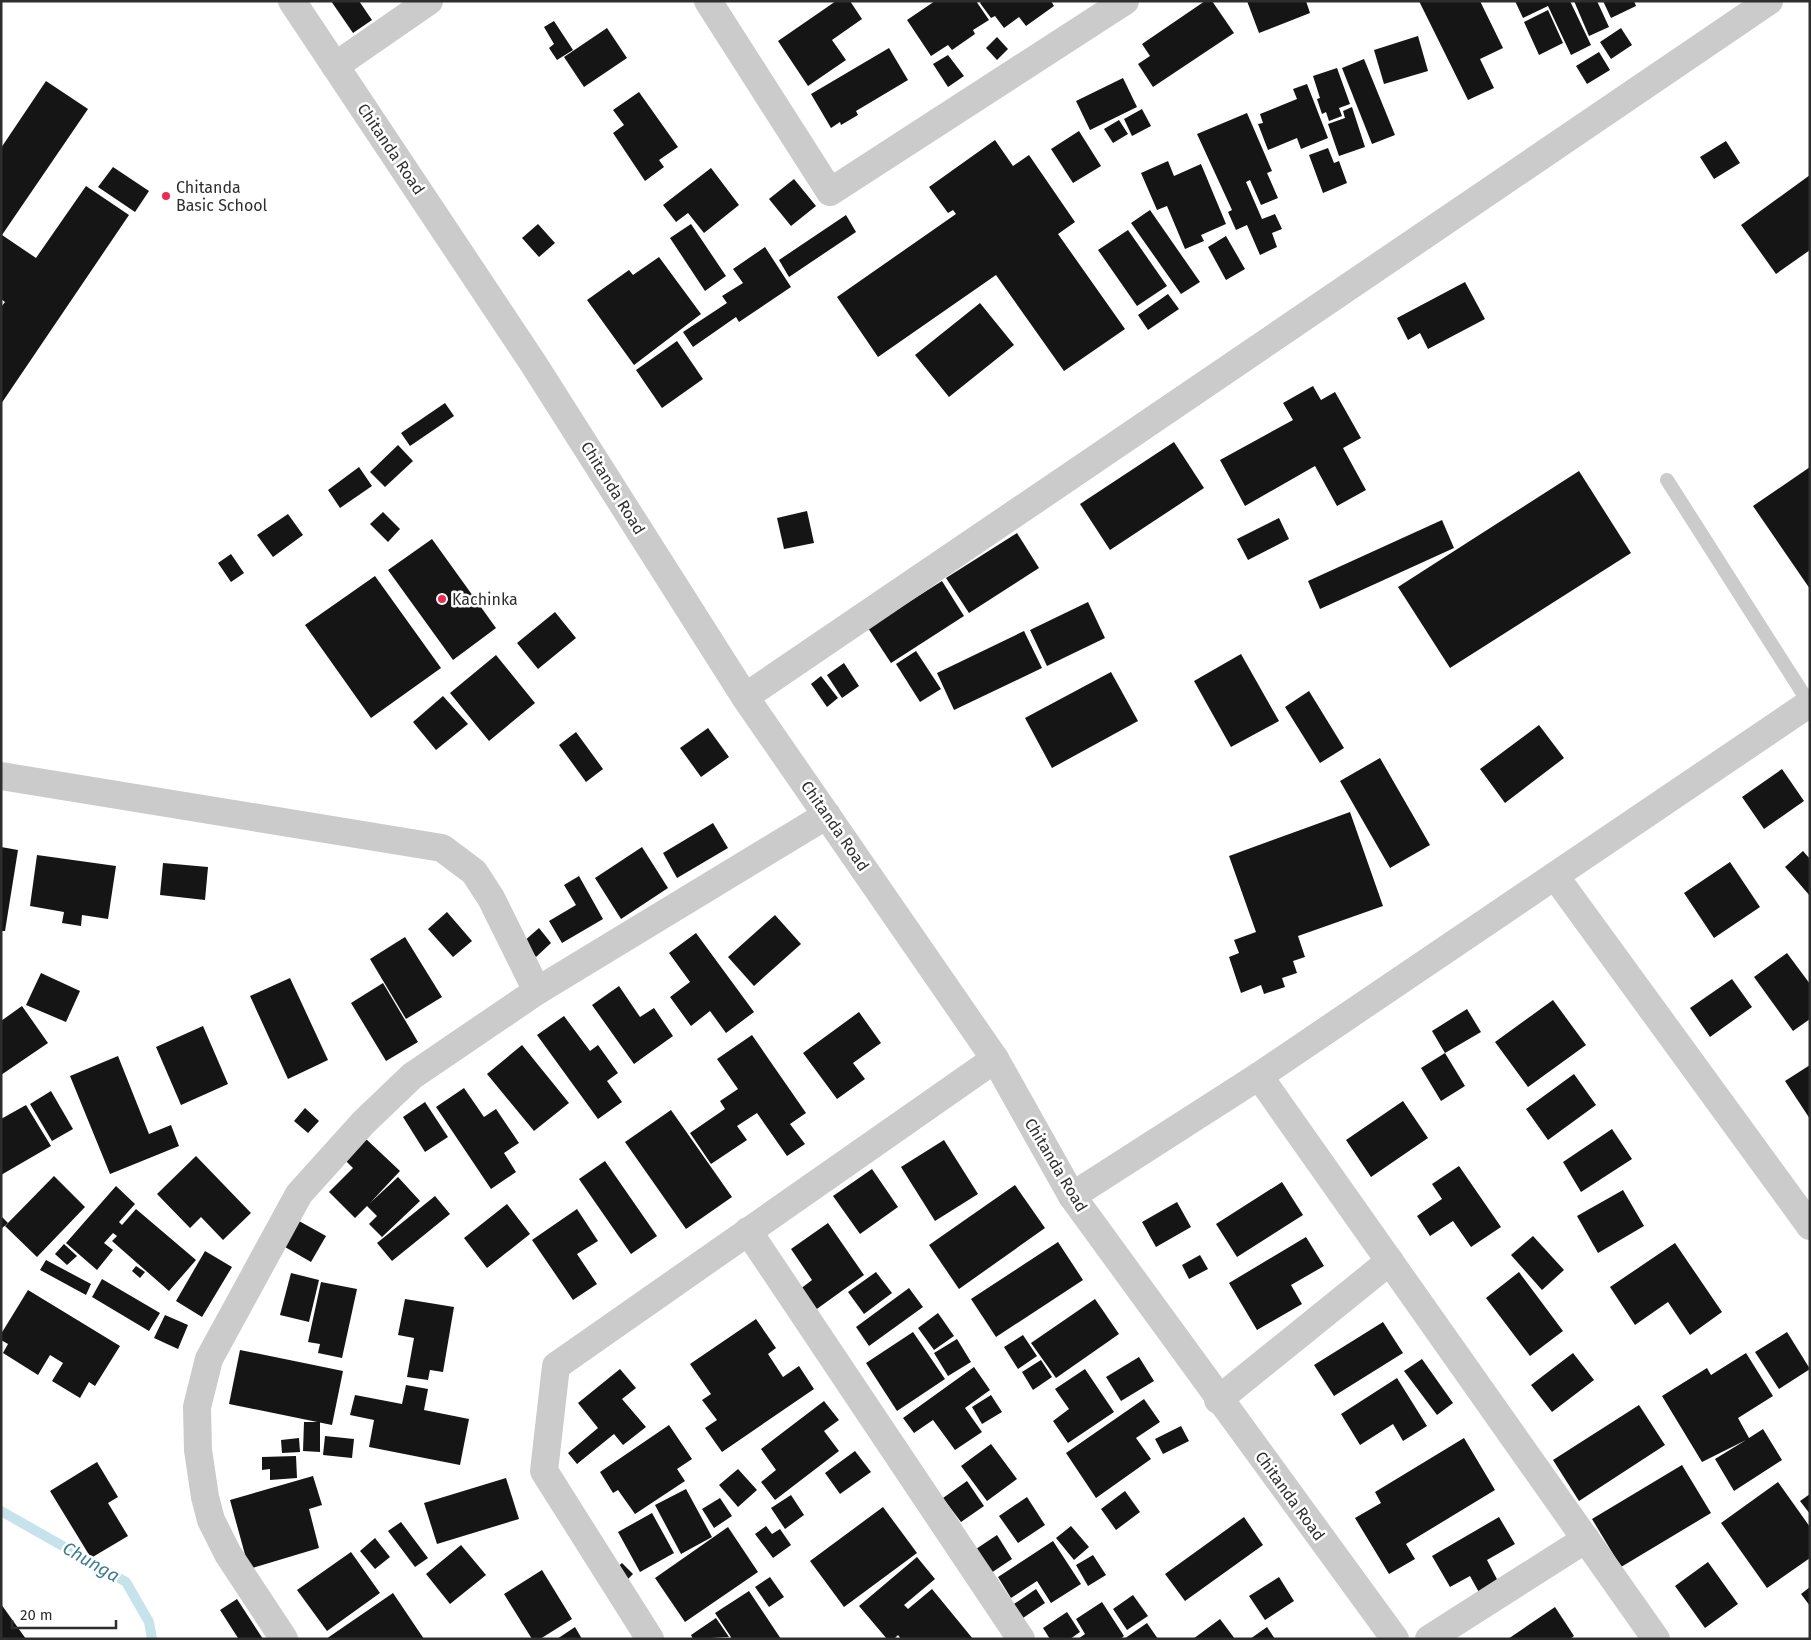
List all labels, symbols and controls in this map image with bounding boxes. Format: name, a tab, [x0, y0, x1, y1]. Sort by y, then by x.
street label: Chitanda Road	[354, 100, 428, 198]
place label: Chitanda Basic School	[176, 178, 268, 215]
marker: Chitanda Basic School	[160, 190, 172, 202]
street label: Chitanda Road	[577, 438, 649, 538]
place label: Kachinka	[452, 590, 518, 609]
marker: Kachinka	[436, 593, 448, 605]
street label: Chitanda Road	[797, 777, 873, 875]
street label: Chitanda Road	[1021, 1115, 1091, 1215]
street label: Chitanda Road	[1251, 1448, 1329, 1544]
water label: Chunga	[59, 1537, 123, 1587]
scale bar	[12, 1598, 116, 1630]
text: 20 m	[20, 1606, 53, 1624]

